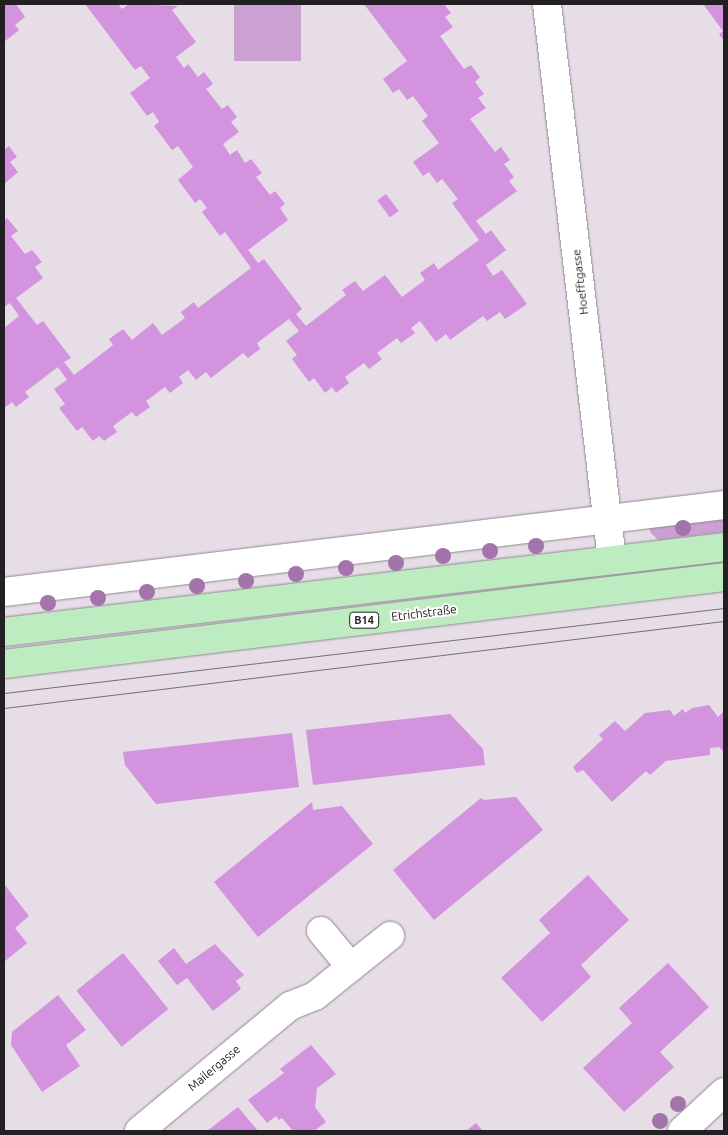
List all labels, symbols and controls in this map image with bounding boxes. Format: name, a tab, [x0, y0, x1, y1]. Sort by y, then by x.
street label: Hoefftgasse	[569, 248, 591, 316]
street label: Etrichstraße	[390, 602, 458, 624]
road number: B14	[349, 612, 379, 628]
street label: Mailergasse	[185, 1042, 243, 1094]

